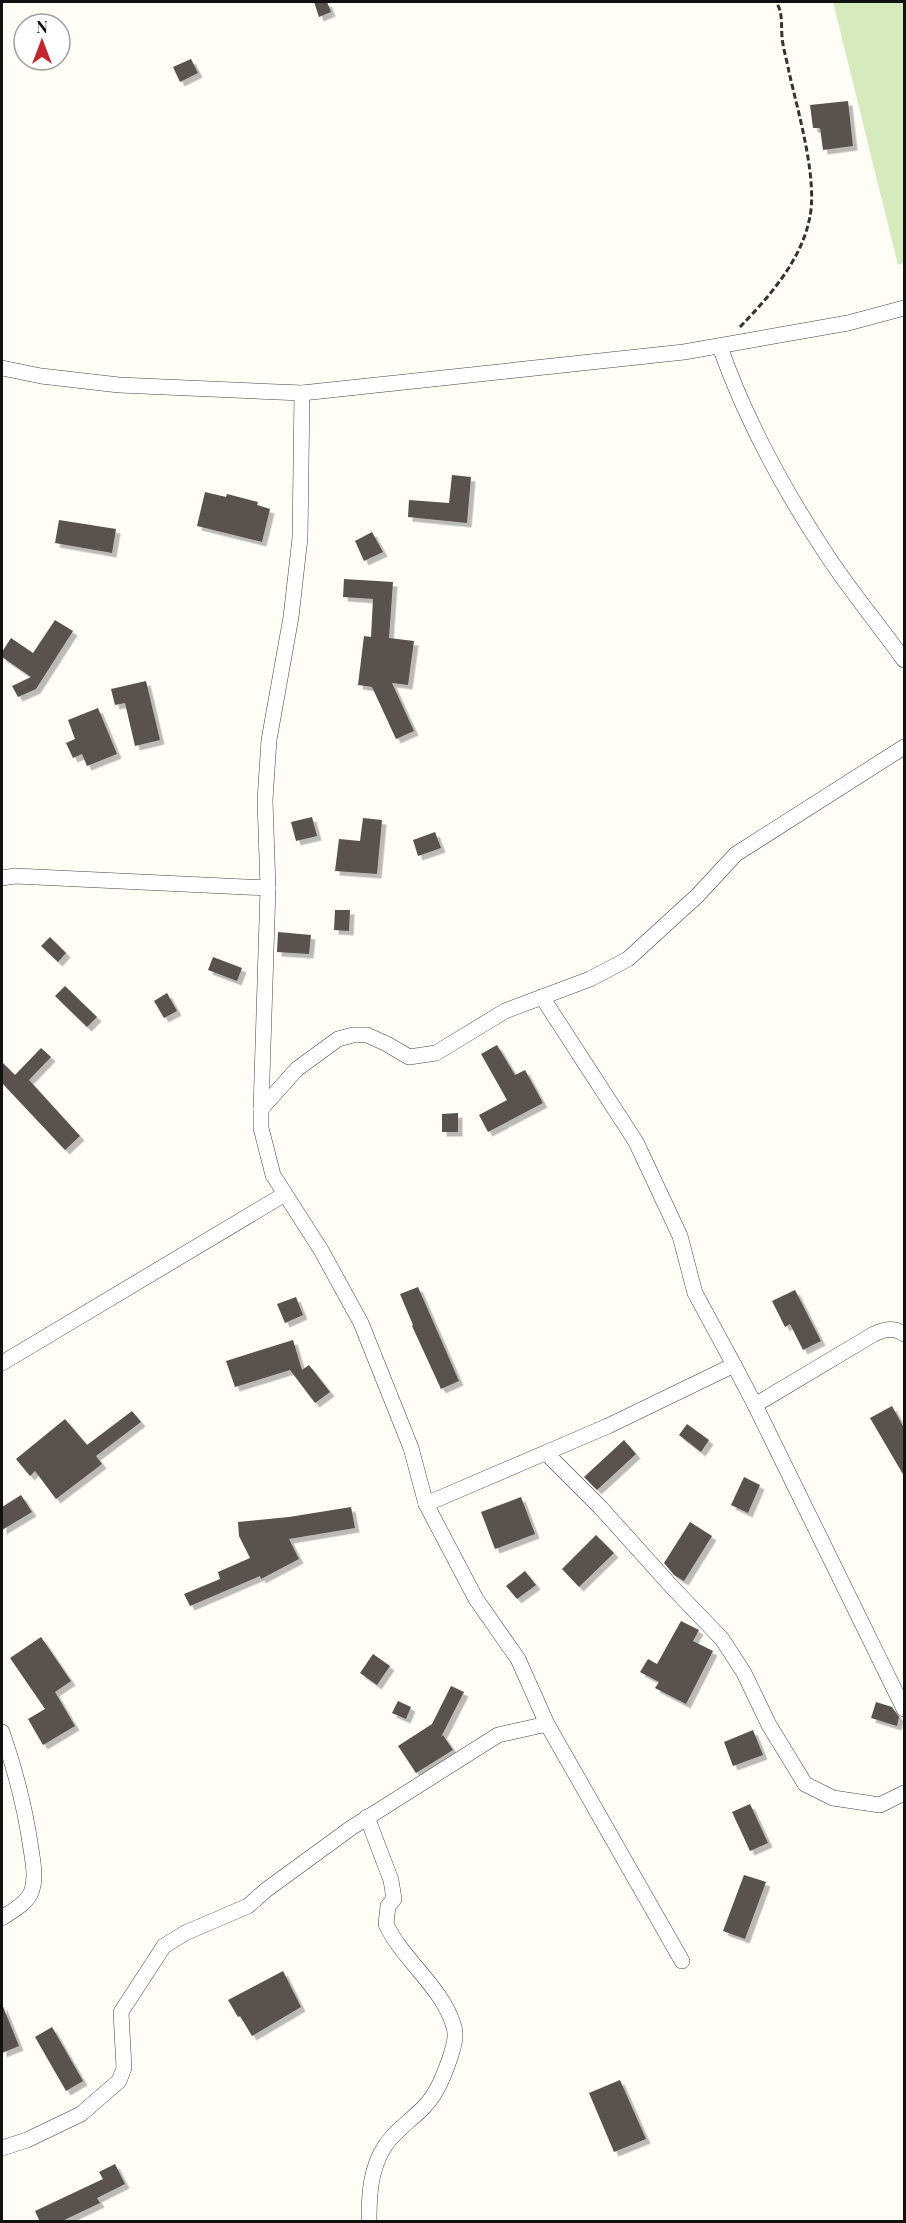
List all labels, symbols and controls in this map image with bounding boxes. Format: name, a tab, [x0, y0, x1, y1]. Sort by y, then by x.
north arrow	[12, 12, 72, 72]
text: N	[36, 16, 48, 37]

